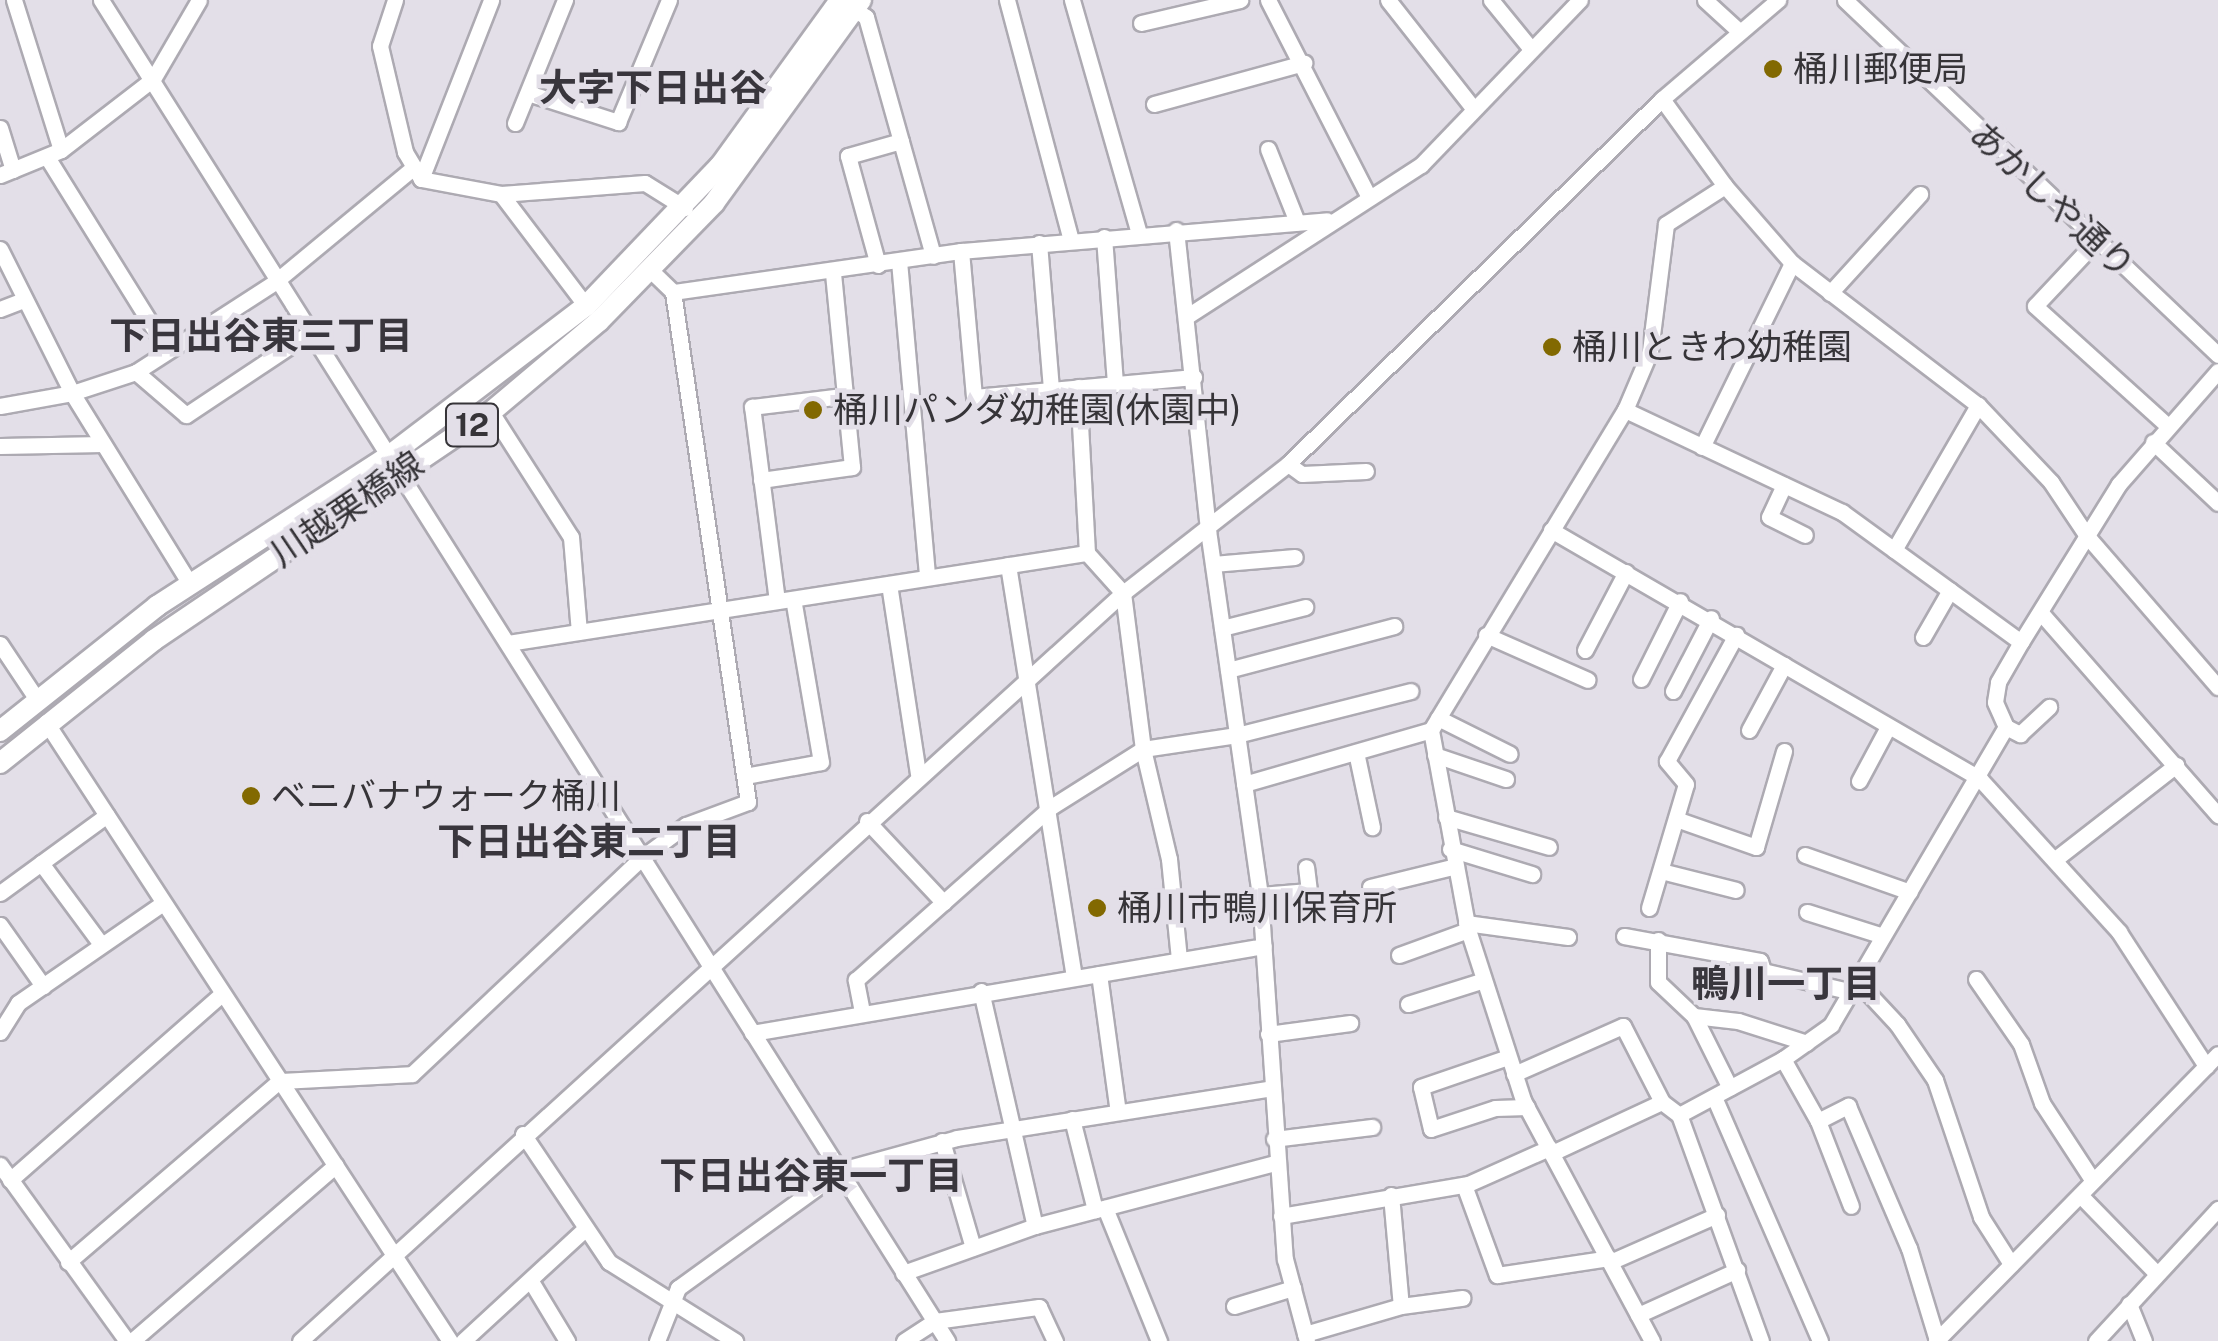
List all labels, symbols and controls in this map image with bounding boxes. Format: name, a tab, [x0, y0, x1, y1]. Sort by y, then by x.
place label: 桶川郵便局	[1793, 48, 1968, 90]
marker: 桶川郵便局	[1762, 58, 1784, 80]
district label: 大字下日出谷	[539, 65, 767, 111]
street label: あかしや通り	[1961, 113, 2143, 287]
district label: 下日出谷東三丁目	[109, 313, 413, 359]
place label: 桶川ときわ幼稚園	[1572, 326, 1852, 368]
marker: 桶川ときわ幼稚園	[1541, 336, 1563, 358]
place label: 桶川パンダ幼稚園(休園中)	[833, 389, 1239, 431]
road number: 12	[444, 398, 500, 452]
marker: 桶川パンダ幼稚園(休園中)	[802, 399, 824, 421]
street label: 川越栗橋線	[263, 443, 431, 575]
place label: ベニバナウォーク桶川	[271, 775, 621, 817]
marker: ベニバナウォーク桶川	[240, 785, 262, 807]
district label: 下日出谷東二丁目	[437, 819, 741, 865]
place label: 桶川市鴨川保育所	[1117, 887, 1397, 929]
marker: 桶川市鴨川保育所	[1086, 897, 1108, 919]
district label: 鴨川一丁目	[1691, 961, 1881, 1007]
district label: 下日出谷東一丁目	[659, 1153, 963, 1199]

